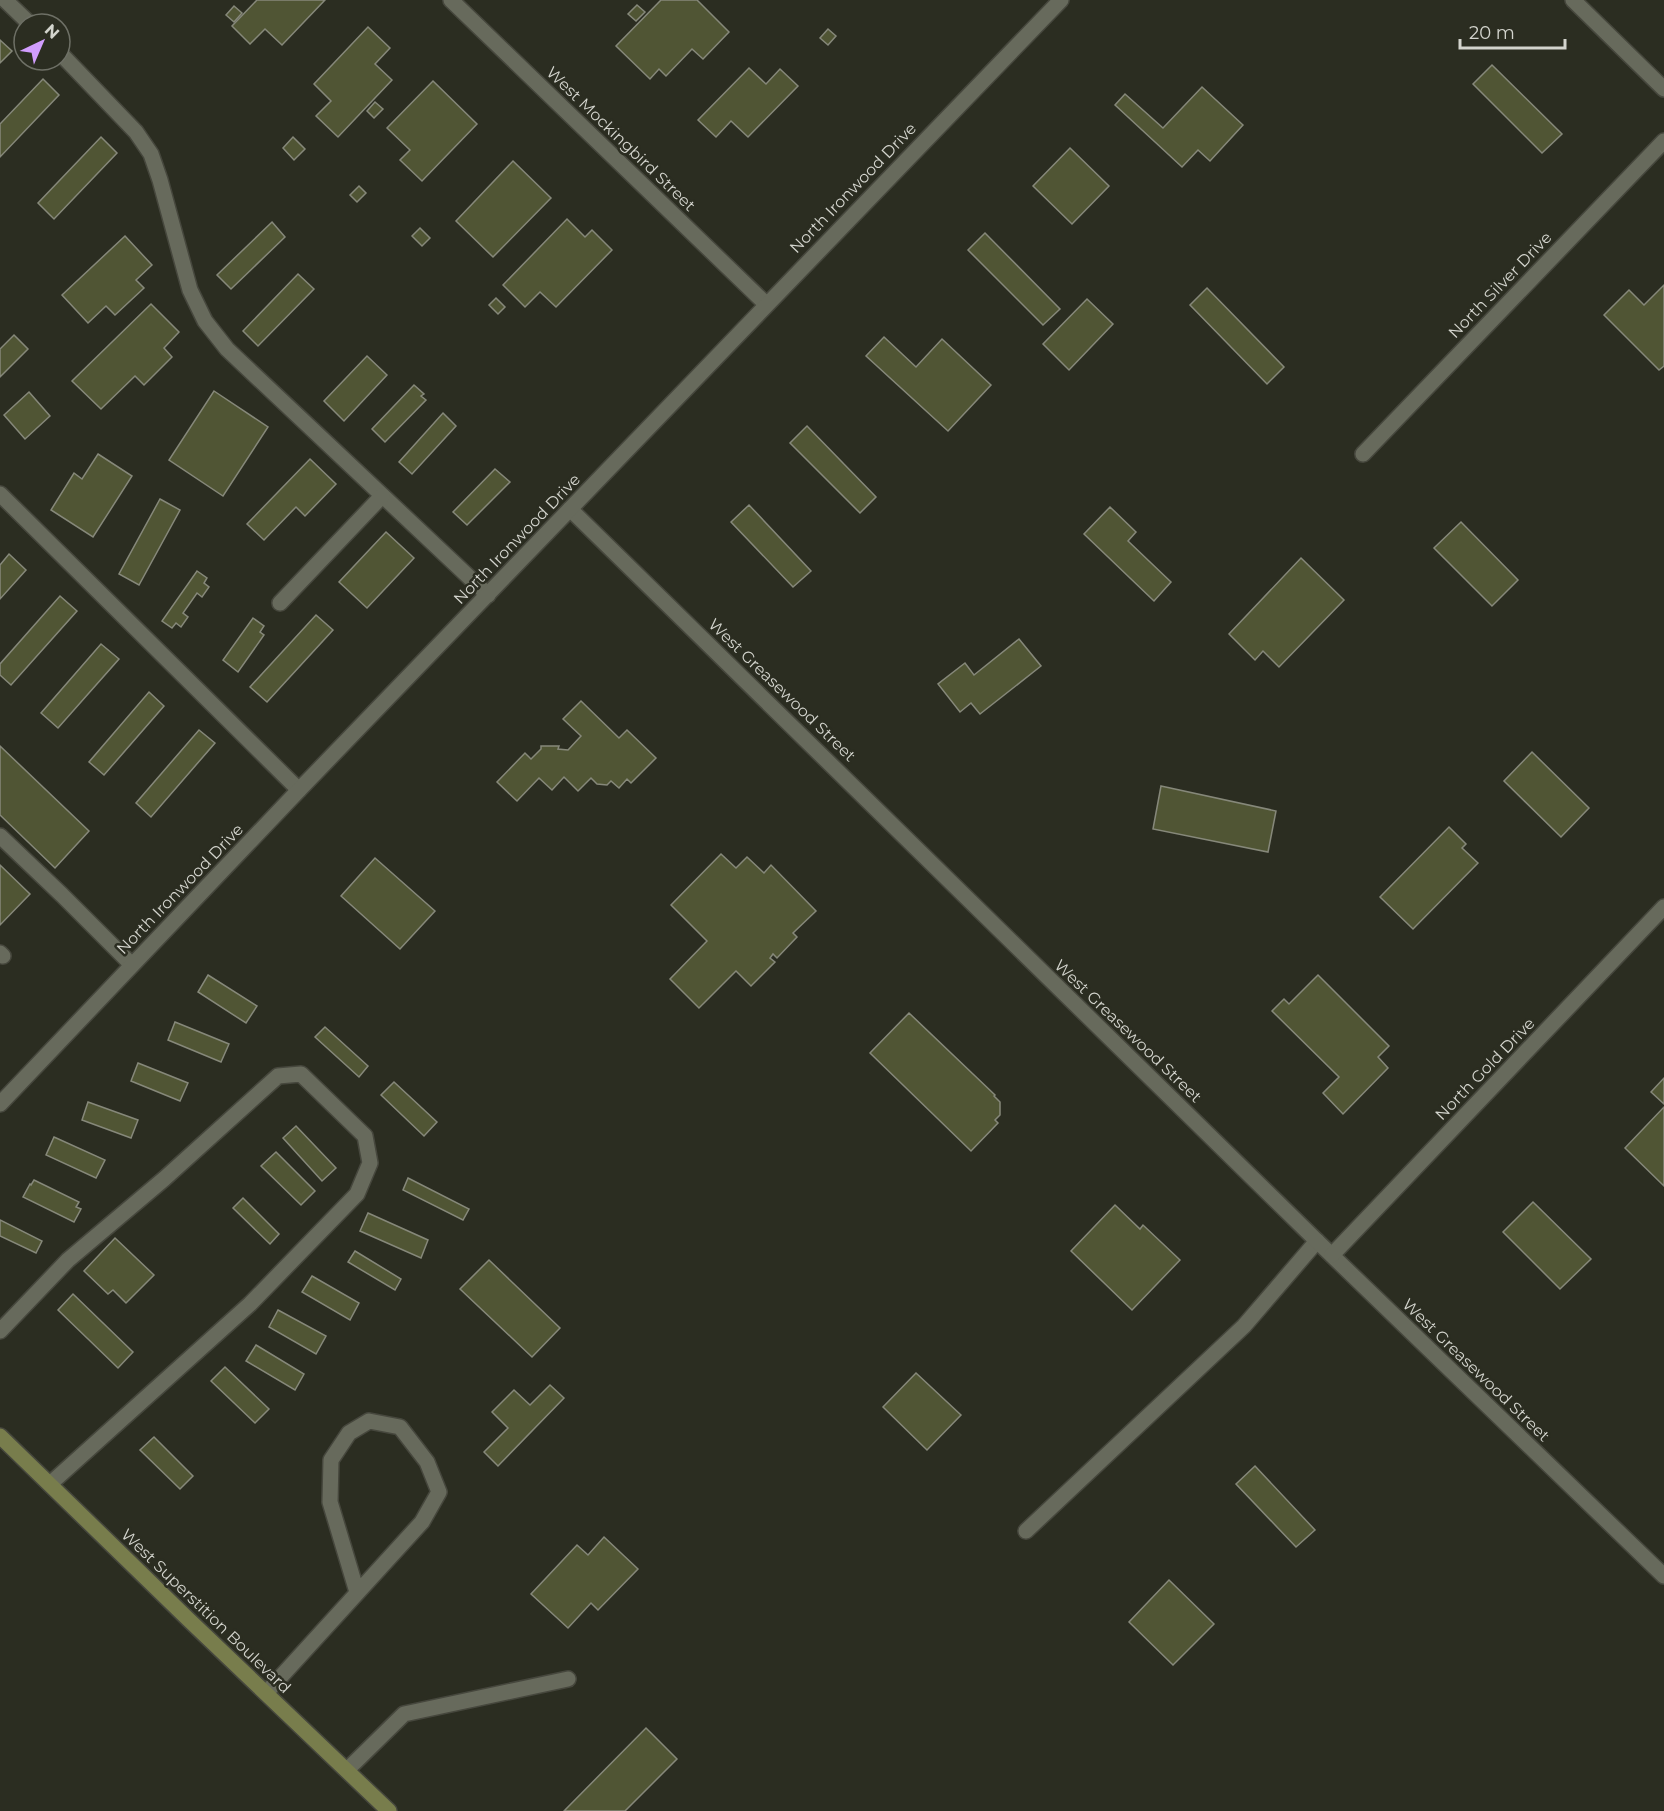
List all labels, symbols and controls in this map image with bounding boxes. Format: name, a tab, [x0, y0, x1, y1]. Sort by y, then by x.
north arrow	[12, 12, 72, 72]
scale bar	[1460, 12, 1565, 50]
text: N	[41, 20, 63, 43]
text: 20 m	[1469, 22, 1515, 44]
street label: West Mockingbird Street	[543, 63, 700, 216]
street label: North Ironwood Drive	[786, 119, 920, 257]
street label: North Silver Drive	[1444, 228, 1556, 342]
street label: North Ironwood Drive	[450, 470, 584, 608]
street label: West Greasewood Street	[705, 615, 860, 766]
street label: North Ironwood Drive	[113, 820, 247, 958]
street label: West Greasewood Street	[1051, 956, 1206, 1107]
street label: North Gold Drive	[1431, 1014, 1539, 1124]
street label: West Greasewood Street	[1399, 1295, 1554, 1446]
street label: West Superstition Boulevard	[117, 1525, 295, 1697]

